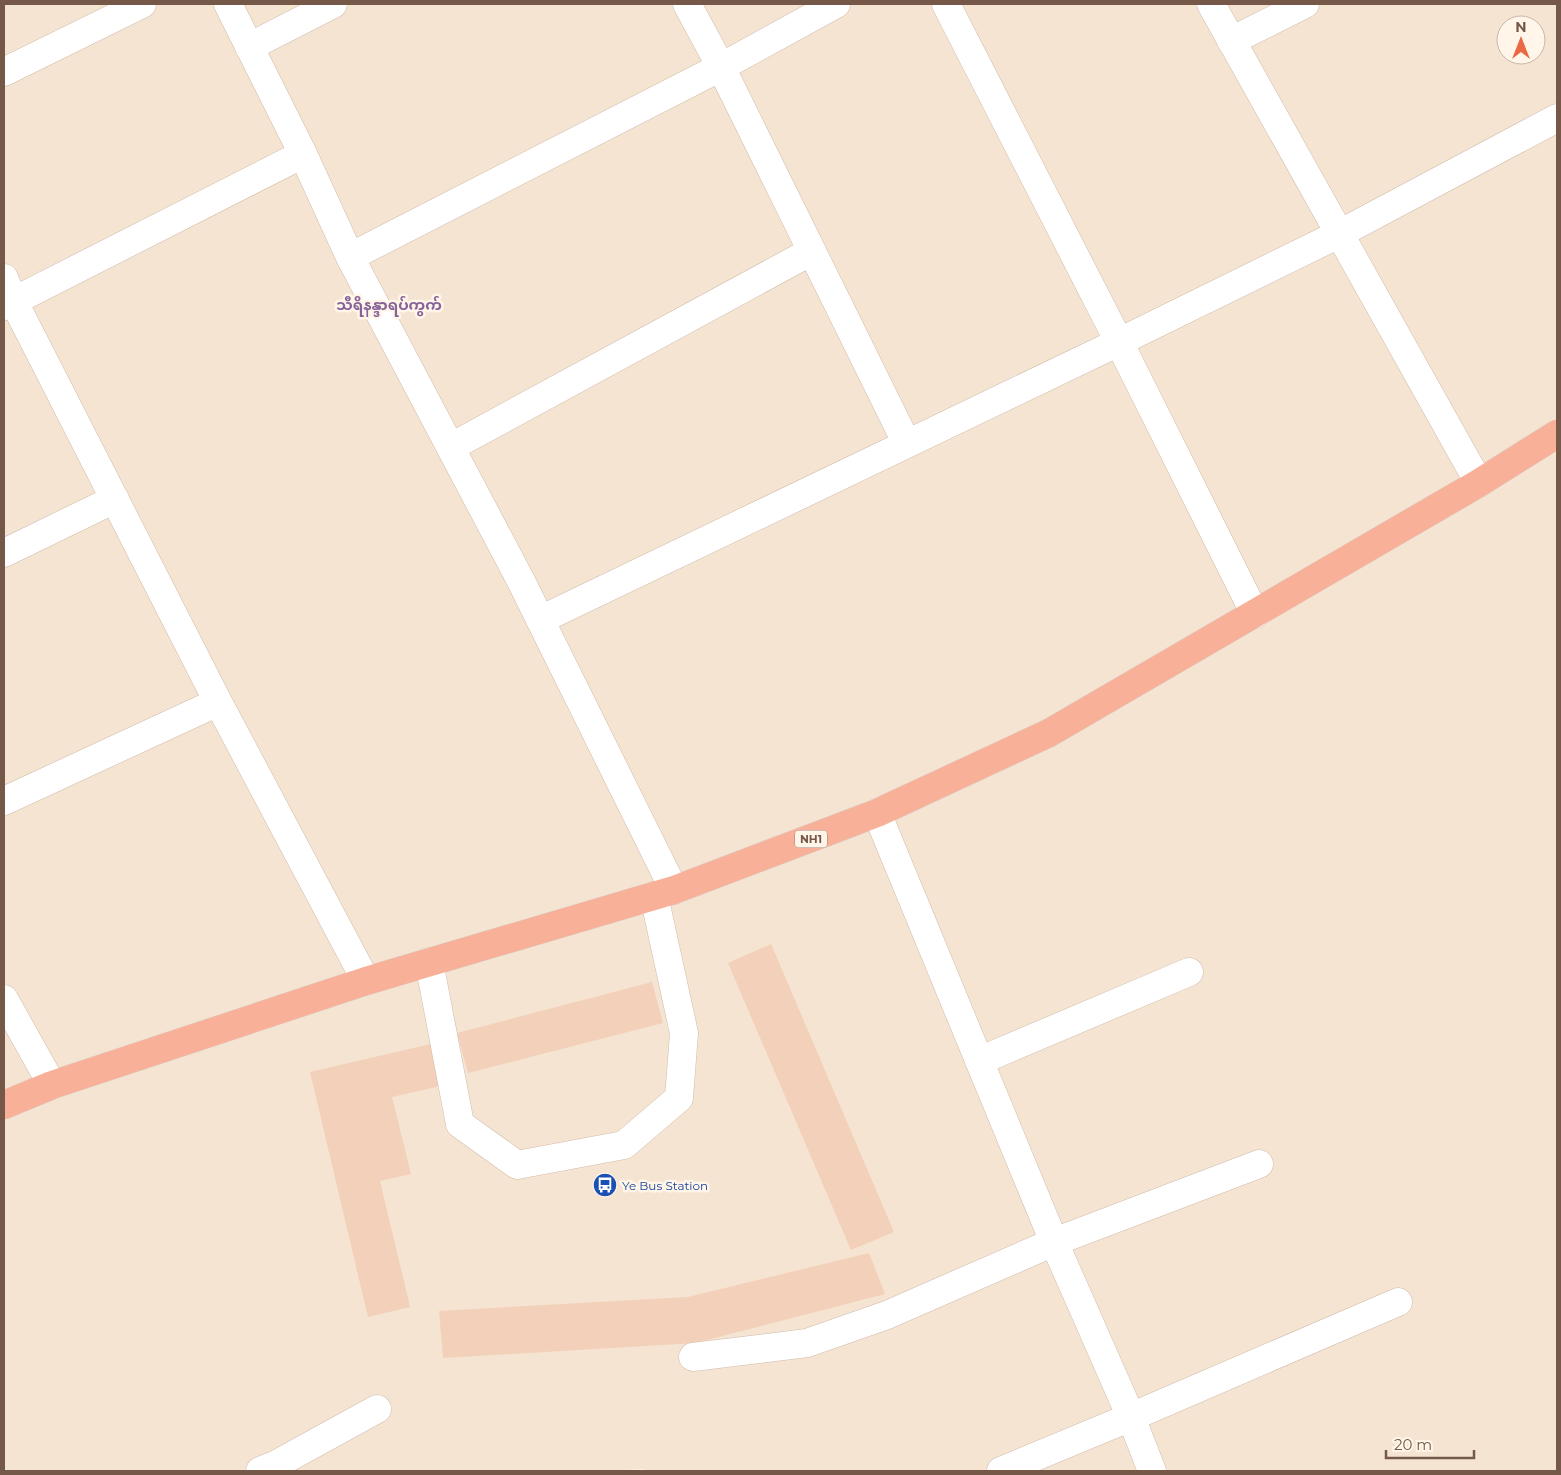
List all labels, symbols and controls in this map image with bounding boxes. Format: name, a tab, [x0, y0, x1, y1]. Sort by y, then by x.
north arrow	[1496, 15, 1546, 65]
text: N	[1515, 18, 1527, 36]
district label: သီရိနန္ဒာရပ်ကွက်	[336, 295, 442, 317]
road number: NH1	[795, 831, 827, 848]
bus stop icon: Ye Bus Station	[592, 1172, 618, 1198]
place label: Ye Bus Station	[622, 1178, 708, 1193]
scale bar	[1386, 1428, 1474, 1460]
text: 20 m	[1394, 1435, 1432, 1454]

